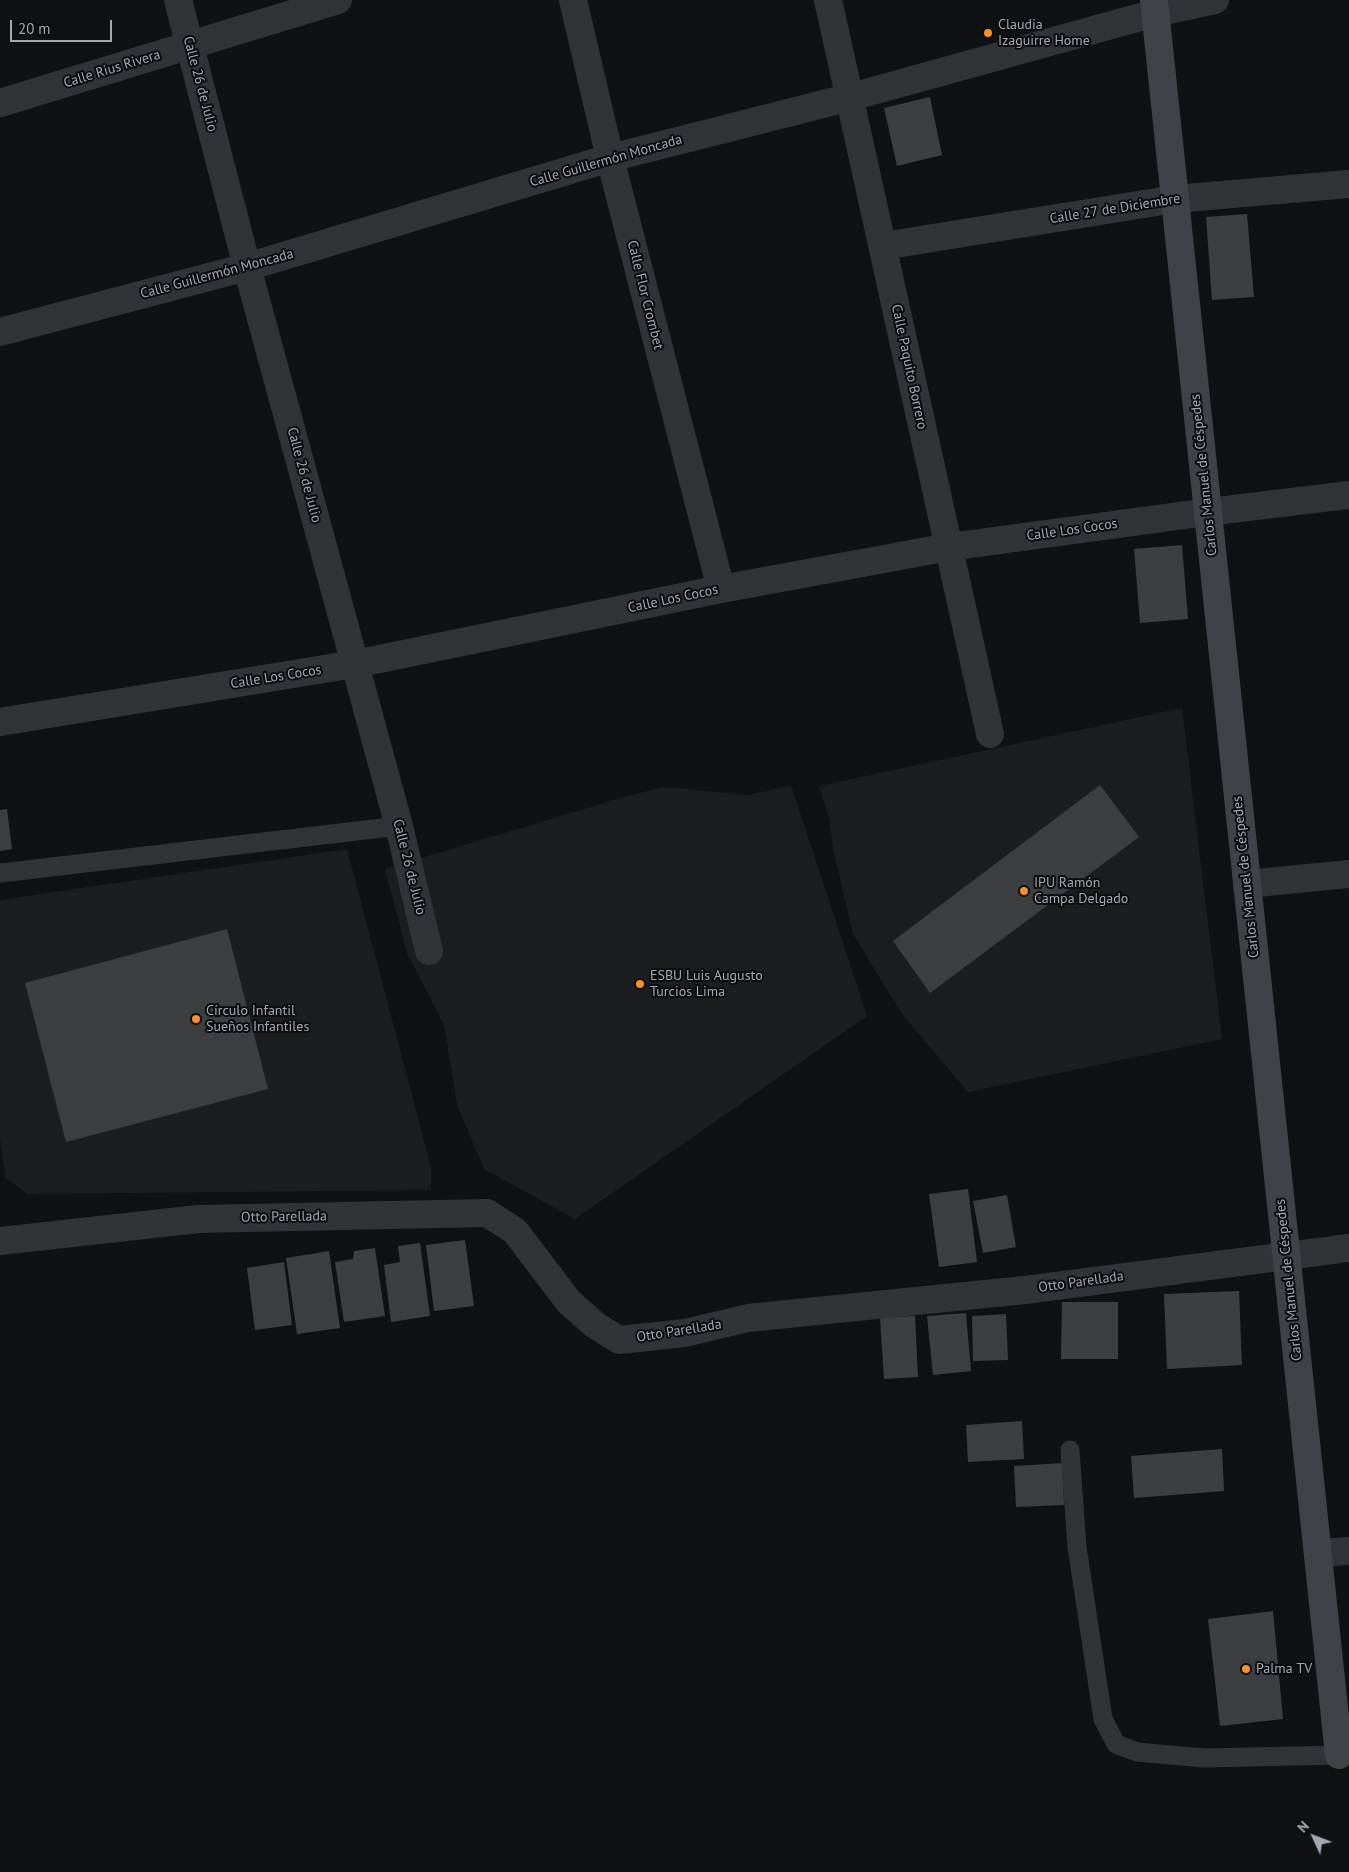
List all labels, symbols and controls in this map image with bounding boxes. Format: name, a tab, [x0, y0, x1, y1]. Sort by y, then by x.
scale bar	[12, 10, 115, 42]
place label: Claudia Izaguirre Home	[998, 17, 1090, 49]
text: 20 m	[18, 19, 51, 38]
marker: Claudia Izaguirre Home	[982, 27, 994, 39]
street label: Calle 26 de Julio	[179, 34, 221, 134]
street label: Calle Rius Rivera	[62, 46, 162, 92]
street label: Calle Guillermón Moncada	[528, 131, 684, 191]
street label: Calle 27 de Diciembre	[1049, 190, 1181, 228]
street label: Calle Flor Crombet	[623, 239, 667, 351]
street label: Calle Guillermón Moncada	[139, 245, 295, 303]
street label: Calle Paquito Borrero	[888, 303, 930, 431]
street label: Carlos Manuel de Céspedes	[1187, 393, 1221, 557]
street label: Calle 26 de Julio	[283, 425, 325, 525]
street label: Calle Los Cocos	[1025, 515, 1119, 545]
street label: Calle Los Cocos	[626, 581, 720, 617]
street label: Calle Los Cocos	[229, 662, 323, 692]
street label: Carlos Manuel de Céspedes	[1229, 795, 1263, 959]
street label: Calle 26 de Julio	[389, 817, 429, 917]
place label: IPU Ramón Campa Delgado	[1034, 875, 1128, 908]
marker: IPU Ramón Campa Delgado	[1018, 885, 1030, 897]
place label: ESBU Luis Augusto Turcios Lima	[650, 968, 763, 1000]
marker: ESBU Luis Augusto Turcios Lima	[634, 978, 646, 990]
place label: Círculo Infantil Sueños Infantiles	[206, 1003, 309, 1036]
marker: Círculo Infantil Sueños Infantiles	[190, 1013, 202, 1025]
street label: Carlos Manuel de Céspedes	[1272, 1198, 1306, 1362]
street label: Otto Parellada	[241, 1208, 327, 1226]
street label: Otto Parellada	[1037, 1268, 1125, 1296]
street label: Otto Parellada	[635, 1316, 723, 1346]
place label: Palma TV	[1256, 1661, 1312, 1677]
marker: Palma TV	[1240, 1663, 1252, 1675]
north arrow	[1289, 1812, 1339, 1862]
text: N	[1293, 1817, 1313, 1836]

